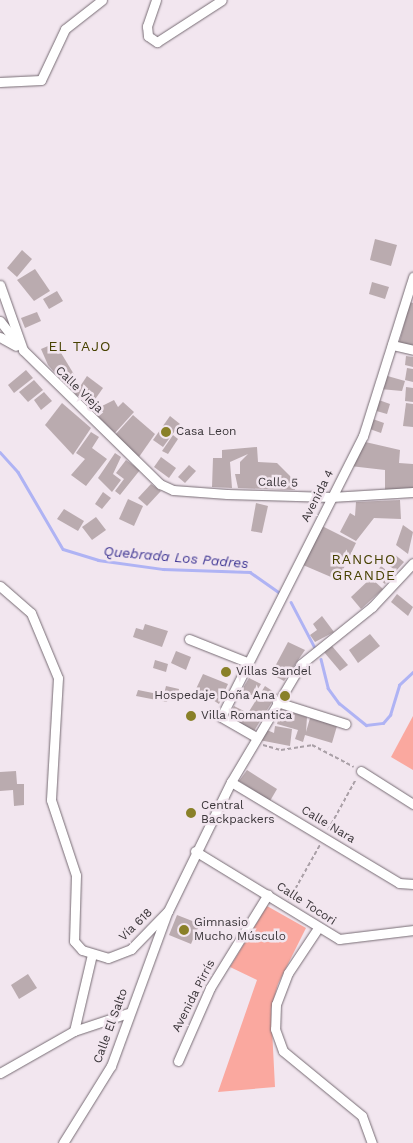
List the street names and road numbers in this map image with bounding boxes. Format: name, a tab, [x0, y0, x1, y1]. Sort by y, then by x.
street label: Calle Vieja	[52, 364, 106, 416]
street label: Avenida 4	[299, 467, 337, 525]
street label: Calle 5	[258, 475, 298, 491]
street label: Calle Nara	[298, 803, 358, 847]
street label: Calle Tocori	[273, 879, 339, 929]
street label: Vía 618	[116, 906, 156, 944]
street label: Avenida Pirrís	[170, 957, 218, 1035]
street label: Calle El Salto	[91, 987, 131, 1065]

